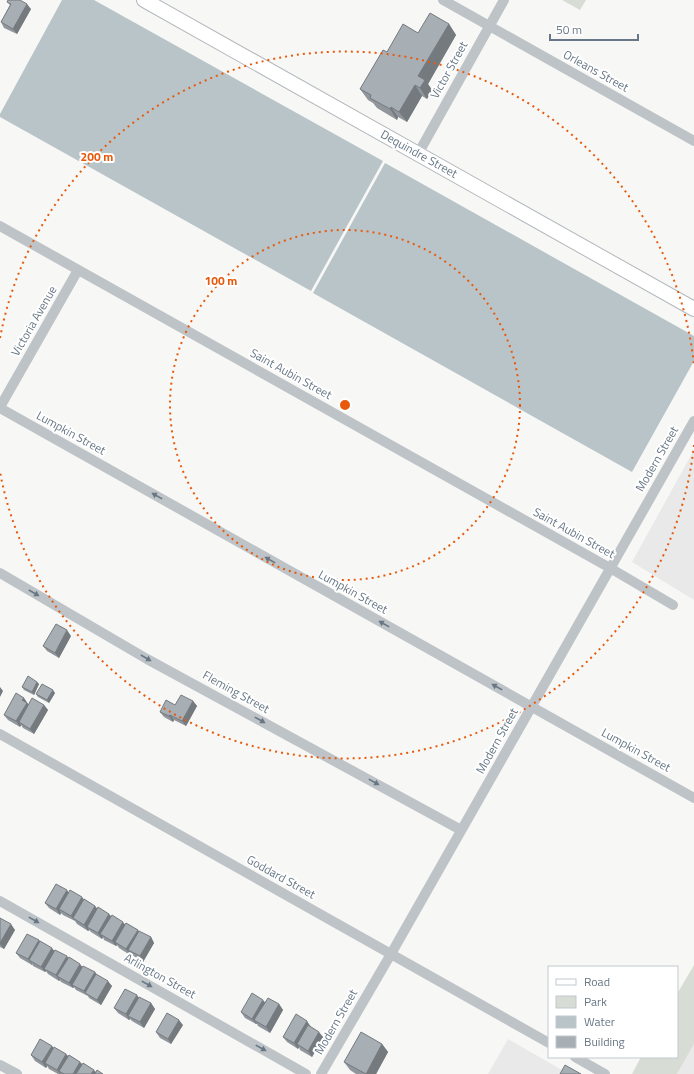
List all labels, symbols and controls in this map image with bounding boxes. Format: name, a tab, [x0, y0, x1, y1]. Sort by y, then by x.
scale bar	[550, 16, 638, 42]
text: 50 m	[556, 20, 582, 39]
street label: Victor Street	[425, 37, 473, 102]
street label: Orleans Street	[560, 45, 633, 97]
street label: Dequindre Street	[377, 125, 462, 183]
text: 200 m	[81, 147, 113, 166]
text: 100 m	[205, 271, 237, 290]
street label: Victoria Avenue	[6, 282, 61, 359]
street label: Saint Aubin Street	[247, 343, 336, 404]
centre of rings	[338, 398, 352, 412]
street label: Lumpkin Street	[33, 406, 110, 460]
street label: Modern Street	[630, 422, 683, 495]
one-way arrow	[151, 493, 163, 500]
street label: Saint Aubin Street	[530, 502, 619, 563]
one-way arrow	[264, 557, 276, 563]
street label: Lumpkin Street	[315, 565, 392, 619]
one-way arrow	[28, 589, 40, 596]
one-way arrow	[378, 620, 390, 627]
one-way arrow	[140, 654, 152, 661]
street label: Fleming Street	[199, 665, 274, 718]
one-way arrow	[491, 684, 503, 691]
street label: Modern Street	[471, 704, 523, 777]
one-way arrow	[254, 717, 266, 724]
street label: Lumpkin Street	[598, 723, 675, 777]
one-way arrow	[368, 779, 380, 786]
street label: Goddard Street	[243, 850, 320, 904]
one-way arrow	[28, 917, 40, 924]
street label: Arlington Street	[121, 948, 200, 1004]
legend	[548, 966, 678, 1058]
text: Road	[584, 972, 610, 991]
one-way arrow	[141, 981, 153, 988]
street label: Modern Street	[309, 985, 362, 1058]
text: Park	[584, 992, 607, 1011]
text: Water	[584, 1012, 615, 1031]
text: Building	[584, 1032, 625, 1051]
one-way arrow	[255, 1045, 266, 1052]

